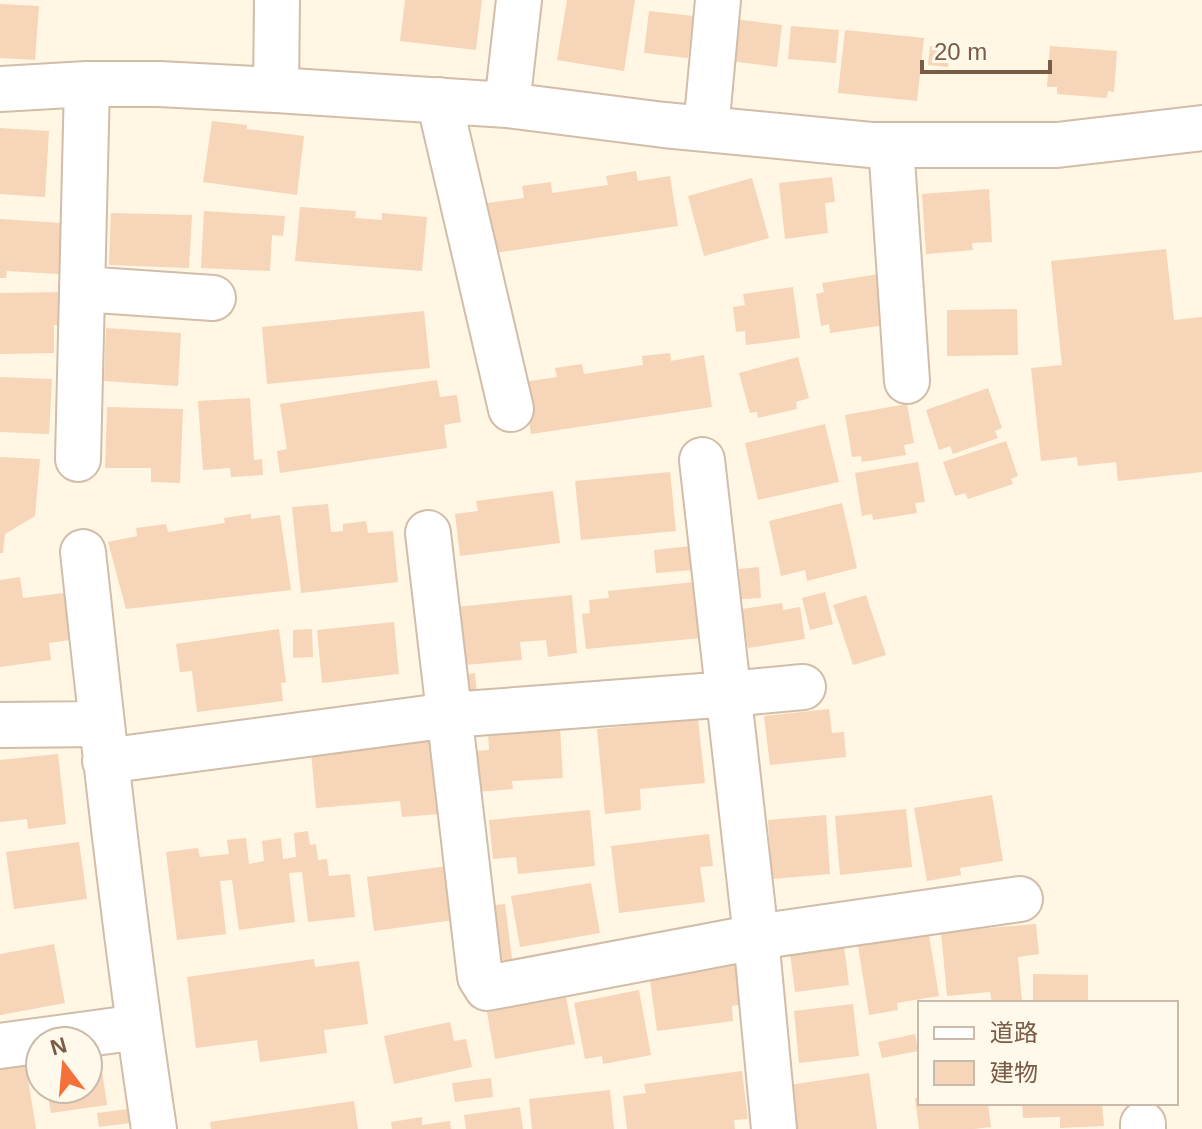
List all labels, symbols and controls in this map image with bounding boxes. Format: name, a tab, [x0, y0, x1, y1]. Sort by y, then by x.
scale bar	[922, 24, 1050, 74]
text: 20 m	[934, 38, 987, 65]
legend	[918, 1001, 1178, 1105]
text: 道路	[990, 1019, 1038, 1046]
north arrow	[24, 1025, 104, 1105]
text: N	[48, 1032, 70, 1060]
text: 建物	[990, 1059, 1038, 1086]

